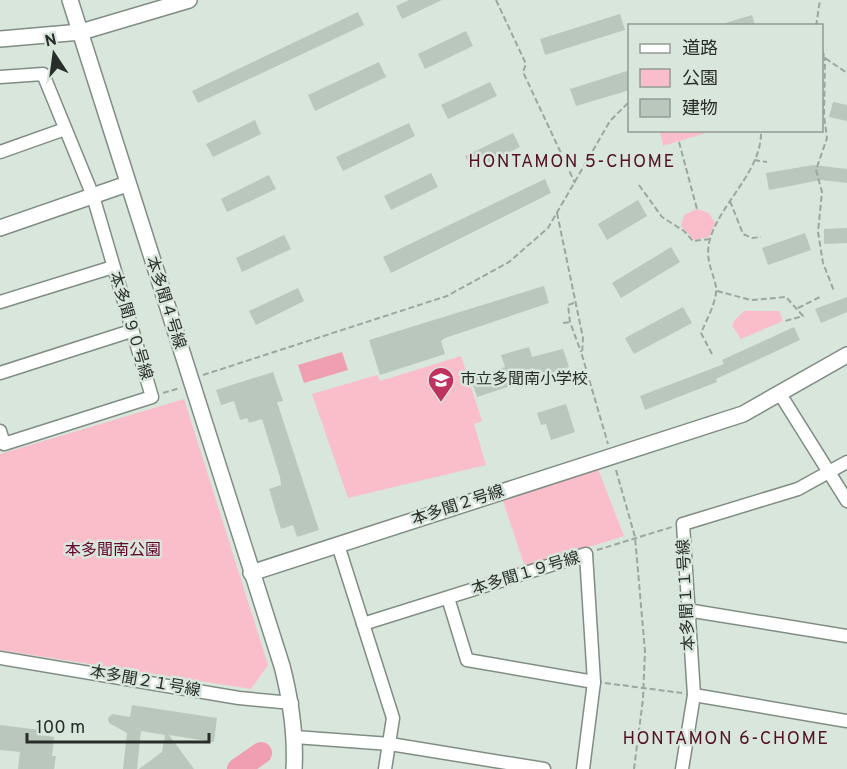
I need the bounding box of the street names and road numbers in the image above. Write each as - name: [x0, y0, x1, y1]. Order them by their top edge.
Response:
- street label: 本多聞４号線: [141, 254, 189, 352]
- street label: 本多聞９０号線: [104, 270, 156, 382]
- street label: 本多聞２号線: [409, 482, 507, 530]
- street label: 本多聞１１号線: [674, 539, 700, 651]
- street label: 本多聞１９号線: [470, 548, 582, 600]
- street label: 本多聞２１号線: [88, 662, 202, 702]

